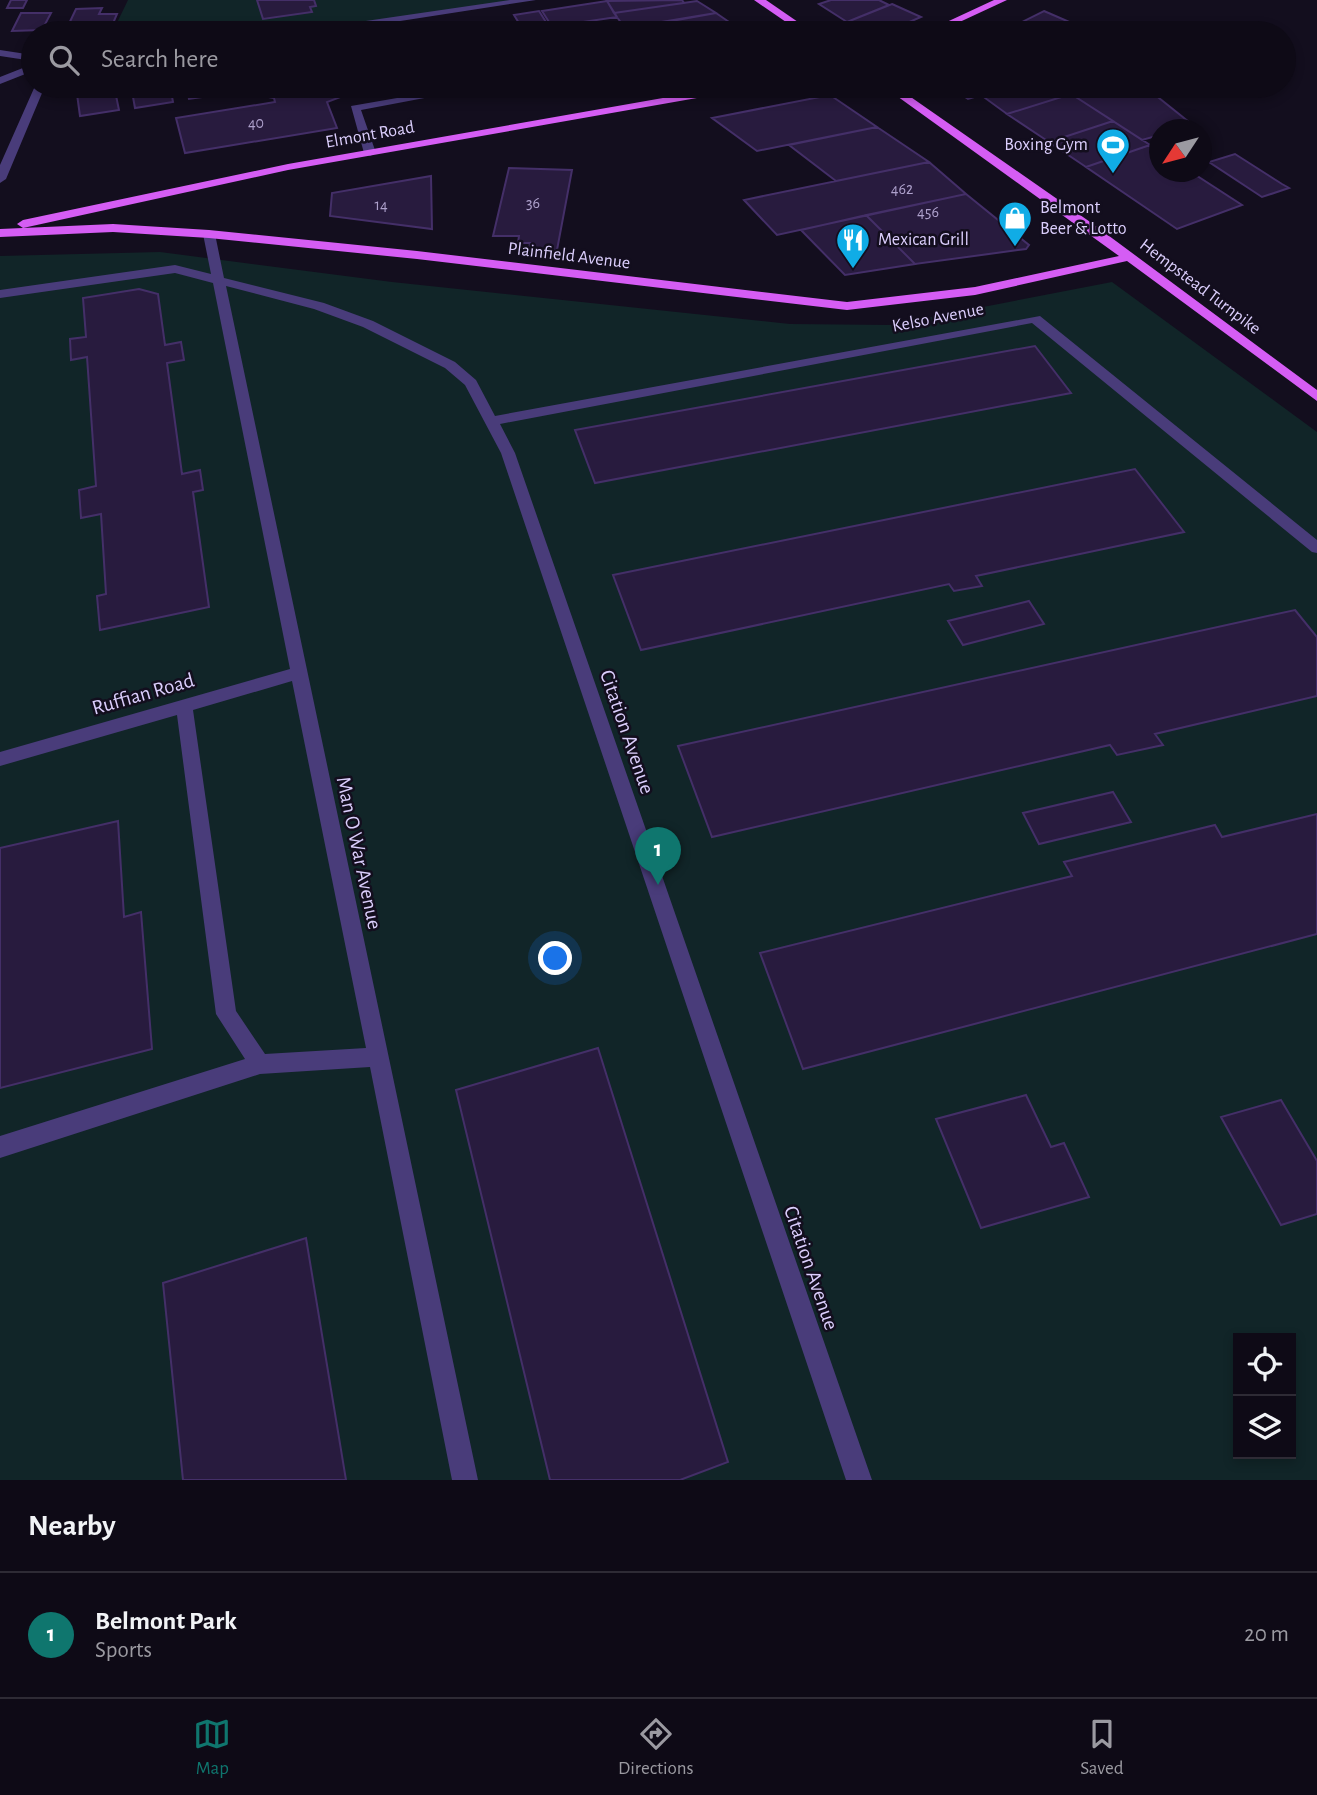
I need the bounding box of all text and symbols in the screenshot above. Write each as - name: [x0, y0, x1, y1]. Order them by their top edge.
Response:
- search box: [21, 21, 1296, 98]
- icon: search: [45, 41, 83, 79]
- text: Search here: [101, 46, 219, 72]
- house number: 40: [248, 115, 264, 131]
- street label: Elmont Road: [324, 118, 416, 152]
- north arrow: [1149, 119, 1212, 182]
- sports icon: Boxing Gym: [1094, 126, 1132, 175]
- place label: Boxing Gym: [1004, 136, 1088, 154]
- house number: 462: [891, 181, 913, 197]
- house number: 36: [526, 195, 540, 211]
- house number: 14: [374, 197, 388, 213]
- shop icon: Belmont Beer & Lotto: [996, 199, 1034, 248]
- place label: Belmont Beer & Lotto: [1040, 199, 1127, 238]
- house number: 456: [917, 204, 939, 220]
- restaurant icon: Mexican Grill: [834, 221, 872, 270]
- place label: Mexican Grill: [878, 231, 969, 249]
- street label: Hempstead Turnpike: [1136, 236, 1264, 338]
- street label: Plainfield Avenue: [507, 240, 631, 272]
- street label: Kelso Avenue: [891, 300, 985, 336]
- street label: Citation Avenue: [596, 667, 658, 797]
- street label: Ruffian Road: [89, 669, 197, 719]
- street label: Man O War Avenue: [333, 775, 385, 931]
- pin: 1: [635, 827, 681, 885]
- your location: [538, 941, 572, 975]
- street label: Citation Avenue: [780, 1203, 842, 1333]
- map controls: [1233, 1333, 1296, 1459]
- button: locate: [1233, 1333, 1296, 1396]
- button: layers: [1233, 1396, 1296, 1459]
- text: Nearby: [28, 1511, 116, 1541]
- text: Belmont Park: [95, 1608, 237, 1634]
- text: 1: [47, 1623, 55, 1646]
- text: 20 m: [1244, 1623, 1289, 1646]
- text: Sports: [95, 1639, 152, 1662]
- tab: Map: [193, 1715, 231, 1780]
- tab: Directions: [618, 1715, 694, 1780]
- tab: Saved: [1080, 1715, 1124, 1780]

